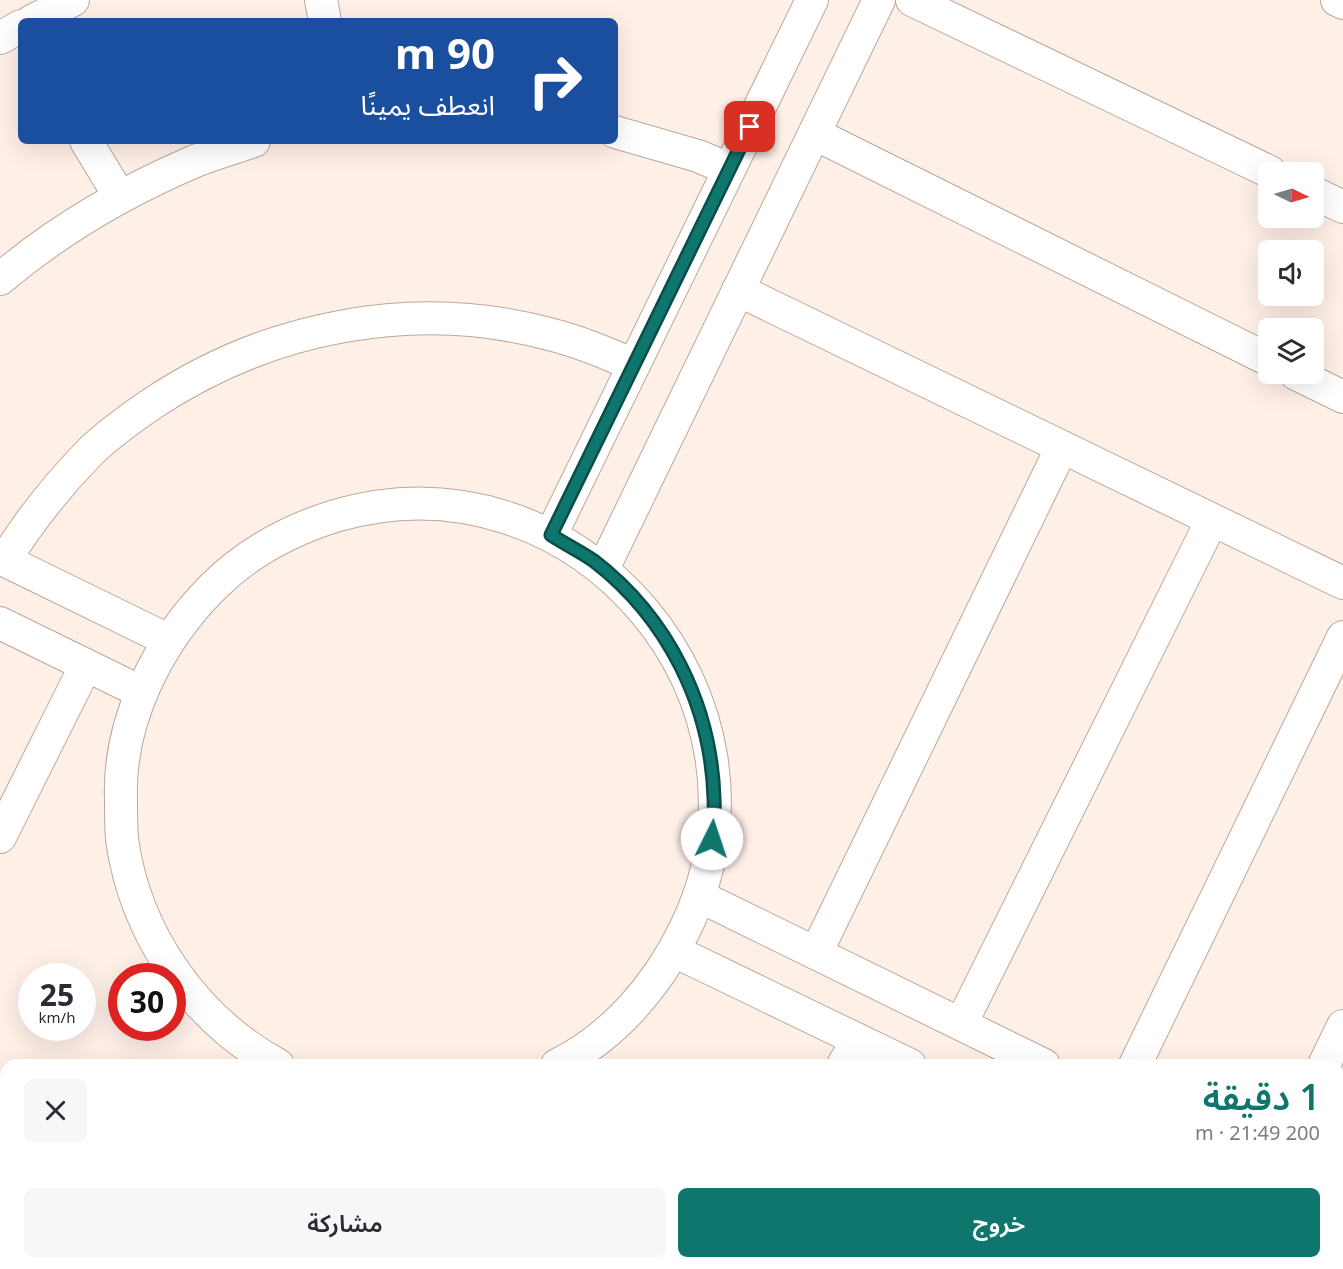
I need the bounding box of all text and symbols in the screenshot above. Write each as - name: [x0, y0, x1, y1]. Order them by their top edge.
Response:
- text: 90 m: [395, 24, 495, 81]
- icon: right: [516, 42, 594, 120]
- text: انعطف يمينًا: [361, 86, 495, 123]
- pin: [724, 101, 775, 152]
- icon: arrive: [733, 110, 766, 143]
- north arrow: [1258, 162, 1324, 228]
- map controls: [1258, 162, 1324, 384]
- button: sound: [1258, 240, 1324, 306]
- button: layers: [1258, 318, 1324, 384]
- position arrow: [680, 807, 744, 871]
- speed limit sign: 30: [108, 963, 186, 1041]
- text: 25: [40, 974, 74, 1015]
- text: km/h: [39, 1007, 75, 1027]
- text: 1 دقيقة: [1203, 1072, 1320, 1121]
- button: close: [24, 1079, 87, 1142]
- text: 200 m · 21:49: [1195, 1119, 1320, 1146]
- button: مشاركة: [24, 1188, 666, 1257]
- button: خروج: [678, 1188, 1320, 1257]

